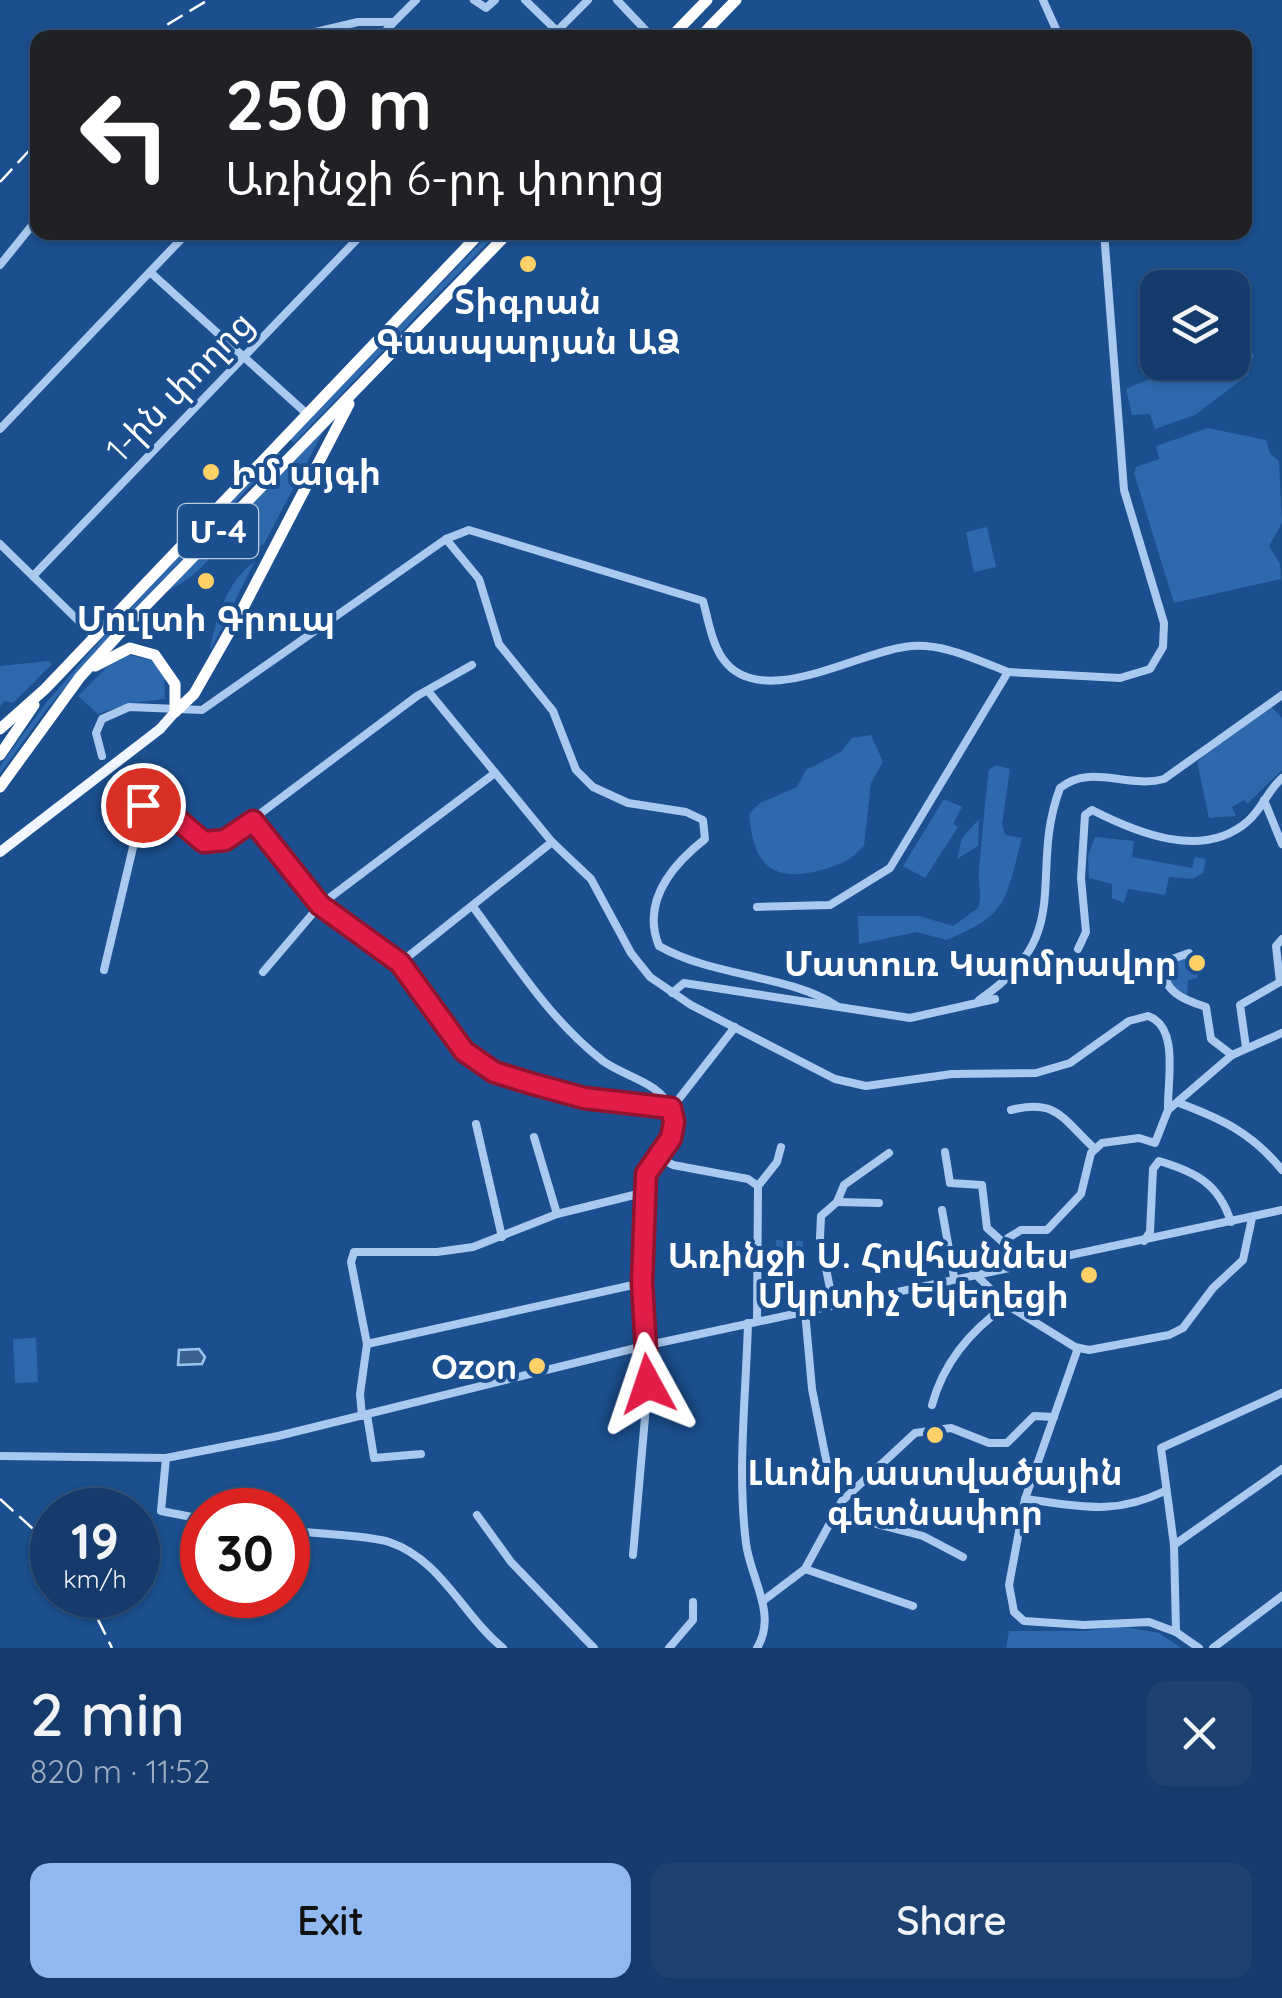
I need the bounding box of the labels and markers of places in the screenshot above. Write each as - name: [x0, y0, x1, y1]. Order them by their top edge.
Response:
- marker: Տիգրան Գասպարյան ԱՁ: [517, 253, 539, 275]
- place label: Տիգրան Գասպարյան ԱՁ: [376, 279, 680, 363]
- place label: Իմ այգի: [231, 450, 381, 494]
- marker: Իմ այգի: [200, 461, 222, 483]
- marker: Մուլտի Գրուպ: [195, 570, 217, 592]
- place label: Մուլտի Գրուպ: [77, 596, 335, 640]
- pin: [101, 763, 186, 848]
- place label: Մատուռ Կարմրավոր: [784, 941, 1177, 985]
- marker: Մատուռ Կարմրավոր: [1186, 952, 1208, 974]
- place label: Առինջի Ս. Հովհաննես Մկրտիչ Եկեղեցի: [667, 1233, 1069, 1317]
- marker: Առինջի Ս. Հովհաննես Մկրտիչ Եկեղեցի: [1078, 1264, 1100, 1286]
- place label: Ozon: [431, 1344, 517, 1388]
- marker: Ozon: [526, 1355, 548, 1377]
- marker: Լևոնի աստվածային գետնափոր: [924, 1424, 946, 1446]
- place label: Լևոնի աստվածային գետնափոր: [747, 1450, 1123, 1534]

